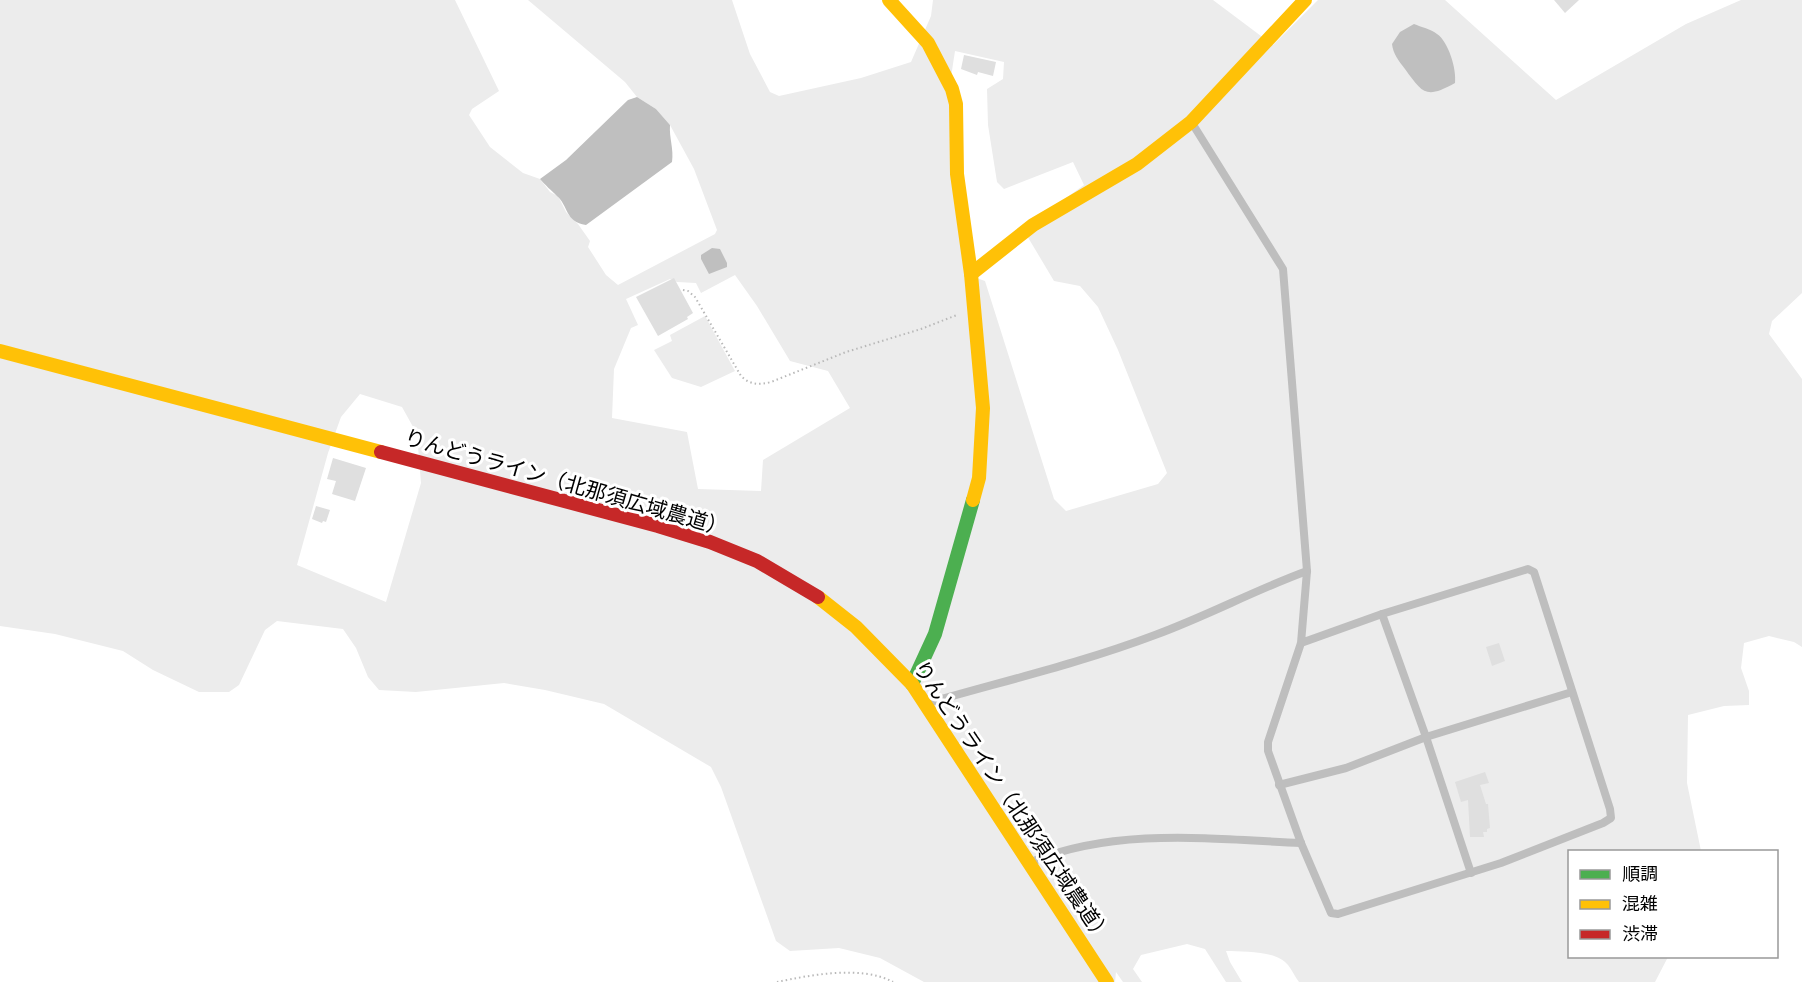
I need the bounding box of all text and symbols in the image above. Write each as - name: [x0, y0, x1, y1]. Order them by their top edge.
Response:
- street label: りんどうライン（北那須広域農道）: [401, 425, 730, 544]
- street label: りんどうライン（北那須広域農道）: [906, 656, 1116, 949]
- legend: [1568, 850, 1778, 958]
- text: 順調: [1622, 864, 1658, 887]
- text: 混雑: [1622, 894, 1658, 917]
- text: 渋滞: [1622, 924, 1658, 947]

